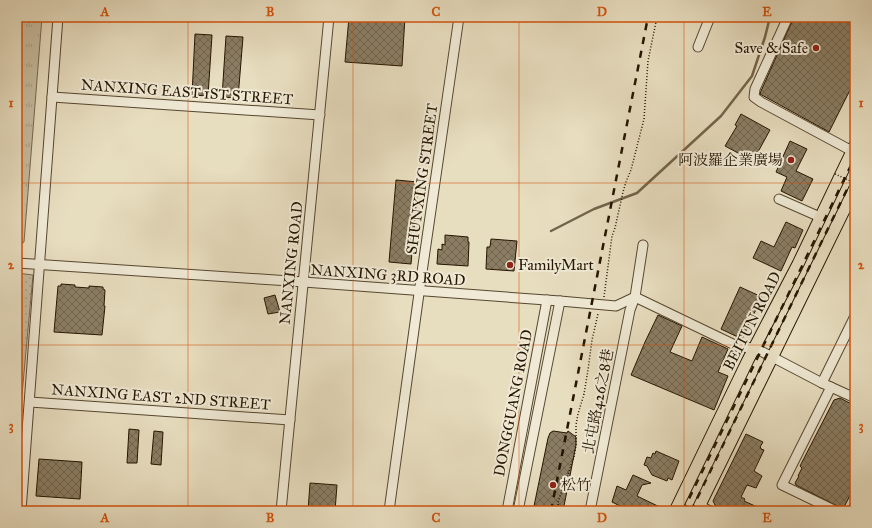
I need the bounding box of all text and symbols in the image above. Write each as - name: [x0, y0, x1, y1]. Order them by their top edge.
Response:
- text: A: [100, 4, 110, 20]
- text: B: [266, 4, 275, 20]
- text: C: [432, 4, 441, 20]
- text: D: [597, 4, 607, 20]
- text: E: [762, 4, 772, 20]
- place label: Save & Safe: [735, 39, 808, 57]
- marker: Save & Safe: [811, 43, 821, 53]
- street label: NANXING EAST 1ST STREET: [80, 76, 294, 108]
- text: 1: [8, 95, 14, 111]
- text: 1: [858, 95, 864, 111]
- street label: SHUNXING STREET: [402, 102, 442, 256]
- place label: 阿波羅企業廣場: [678, 151, 783, 169]
- marker: 阿波羅企業廣場: [786, 155, 796, 165]
- street label: NANXING ROAD: [276, 200, 306, 325]
- place label: FamilyMart: [518, 256, 594, 274]
- text: 2: [8, 257, 15, 273]
- text: 2: [858, 257, 865, 273]
- marker: FamilyMart: [505, 260, 515, 270]
- street label: NANXING 3RD ROAD: [310, 261, 466, 289]
- street label: BEITUN ROAD: [719, 268, 785, 373]
- street label: DONGGUANG ROAD: [490, 328, 536, 478]
- street label: 北屯路426之8巷: [579, 347, 617, 455]
- street label: NANXING EAST 2ND STREET: [51, 380, 271, 414]
- text: 3: [8, 418, 14, 434]
- text: 3: [858, 418, 864, 434]
- place label: 松竹: [561, 476, 591, 494]
- marker: 松竹: [548, 480, 558, 490]
- text: A: [100, 510, 110, 526]
- text: B: [266, 510, 275, 526]
- text: C: [432, 510, 441, 526]
- text: D: [597, 510, 607, 526]
- text: E: [762, 510, 772, 526]

